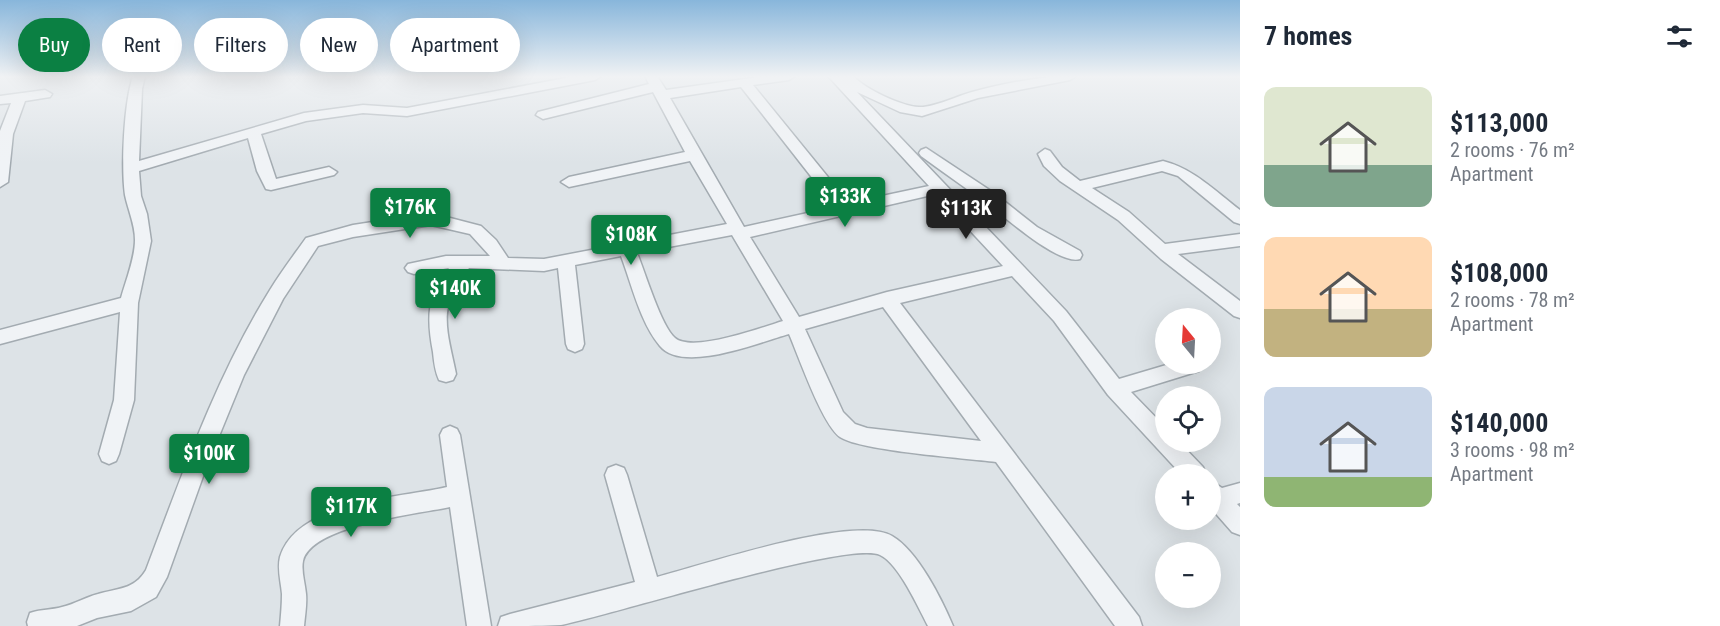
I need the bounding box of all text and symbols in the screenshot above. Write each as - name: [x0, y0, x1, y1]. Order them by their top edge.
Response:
- chip: Buy: [18, 18, 90, 72]
- chip: Rent: [102, 18, 182, 72]
- chip: Filters: [194, 18, 288, 72]
- chip: New: [300, 18, 378, 72]
- chip: Apartment: [390, 18, 520, 72]
- icon: filters: [1663, 20, 1696, 53]
- text: 7 homes: [1264, 21, 1352, 51]
- text: $113,000: [1450, 108, 1548, 138]
- icon: home: [1312, 111, 1384, 183]
- text: 2 rooms · 76 m²: [1450, 138, 1575, 162]
- text: Apartment: [1450, 162, 1534, 186]
- pin: $133K: [803, 177, 887, 228]
- text: $133K: [819, 184, 871, 208]
- pin: $176K: [368, 188, 452, 239]
- pin: $113K: [924, 189, 1008, 240]
- text: $176K: [384, 195, 436, 219]
- text: $113K: [940, 196, 992, 220]
- pin: $108K: [589, 215, 673, 266]
- text: $108K: [605, 222, 657, 246]
- text: $108,000: [1450, 258, 1548, 288]
- icon: home: [1312, 261, 1384, 333]
- pin: $140K: [413, 269, 497, 320]
- text: $140K: [429, 276, 481, 300]
- text: 2 rooms · 78 m²: [1450, 288, 1575, 312]
- north arrow: [1155, 308, 1221, 374]
- map controls: [1155, 308, 1221, 608]
- text: Apartment: [1450, 312, 1534, 336]
- button: locate: [1155, 386, 1221, 452]
- text: $140,000: [1450, 408, 1548, 438]
- icon: home: [1312, 411, 1384, 483]
- pin: $100K: [167, 434, 251, 485]
- text: 3 rooms · 98 m²: [1450, 438, 1575, 462]
- text: $100K: [183, 441, 235, 465]
- text: Apartment: [1450, 462, 1534, 486]
- button: +: [1155, 464, 1221, 530]
- pin: $117K: [309, 487, 393, 538]
- text: $117K: [325, 494, 377, 518]
- button: −: [1155, 542, 1221, 608]

